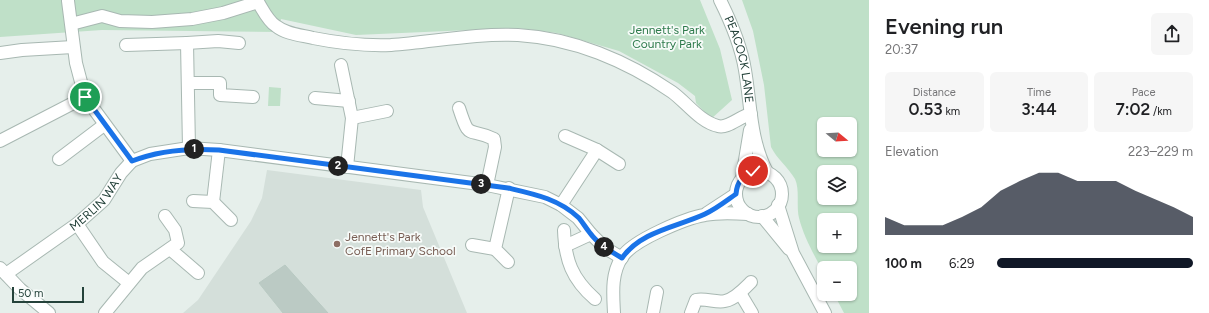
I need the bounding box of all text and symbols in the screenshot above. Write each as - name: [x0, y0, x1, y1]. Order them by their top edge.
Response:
- text: Evening run: [885, 13, 1003, 40]
- button: share: [1151, 13, 1193, 55]
- street label: PEACOCK LANE: [721, 14, 756, 104]
- park label: Jennett's Park Country Park: [629, 23, 705, 51]
- text: 20:37: [885, 42, 918, 57]
- pin: [68, 80, 102, 114]
- icon: arrive: [74, 86, 96, 108]
- text: Distance: [913, 86, 956, 99]
- text: Time: [1027, 86, 1051, 99]
- text: Pace: [1132, 86, 1156, 99]
- text: 0.53: [909, 99, 943, 119]
- text: 3:44: [1021, 99, 1057, 119]
- text: 7:02: [1115, 99, 1150, 119]
- text: km: [943, 105, 960, 118]
- text: /km: [1150, 105, 1172, 118]
- north arrow: [817, 117, 857, 157]
- map controls: [817, 117, 857, 301]
- pin: 1: [184, 139, 204, 159]
- text: 1: [192, 142, 196, 155]
- text: Elevation: [885, 144, 938, 159]
- text: 223–229 m: [1128, 144, 1193, 159]
- pin: [736, 154, 770, 188]
- pin: 2: [328, 156, 348, 176]
- text: 2: [335, 159, 341, 172]
- icon: check: [742, 160, 764, 182]
- button: layers: [817, 165, 857, 205]
- street label: MERLIN WAY: [67, 171, 126, 234]
- pin: 3: [471, 174, 491, 194]
- text: 3: [478, 177, 484, 190]
- button: +: [817, 213, 857, 253]
- place label: Jennett's Park CofE Primary School: [345, 230, 456, 258]
- pin: 4: [594, 237, 614, 257]
- marker: Jennett's Park CofE Primary School: [332, 239, 342, 249]
- text: 4: [601, 240, 607, 253]
- text: 100 m: [885, 256, 922, 271]
- text: 6:29: [949, 256, 974, 271]
- button: −: [817, 261, 857, 301]
- scale bar: [12, 285, 84, 304]
- text: 50 m: [18, 287, 43, 300]

